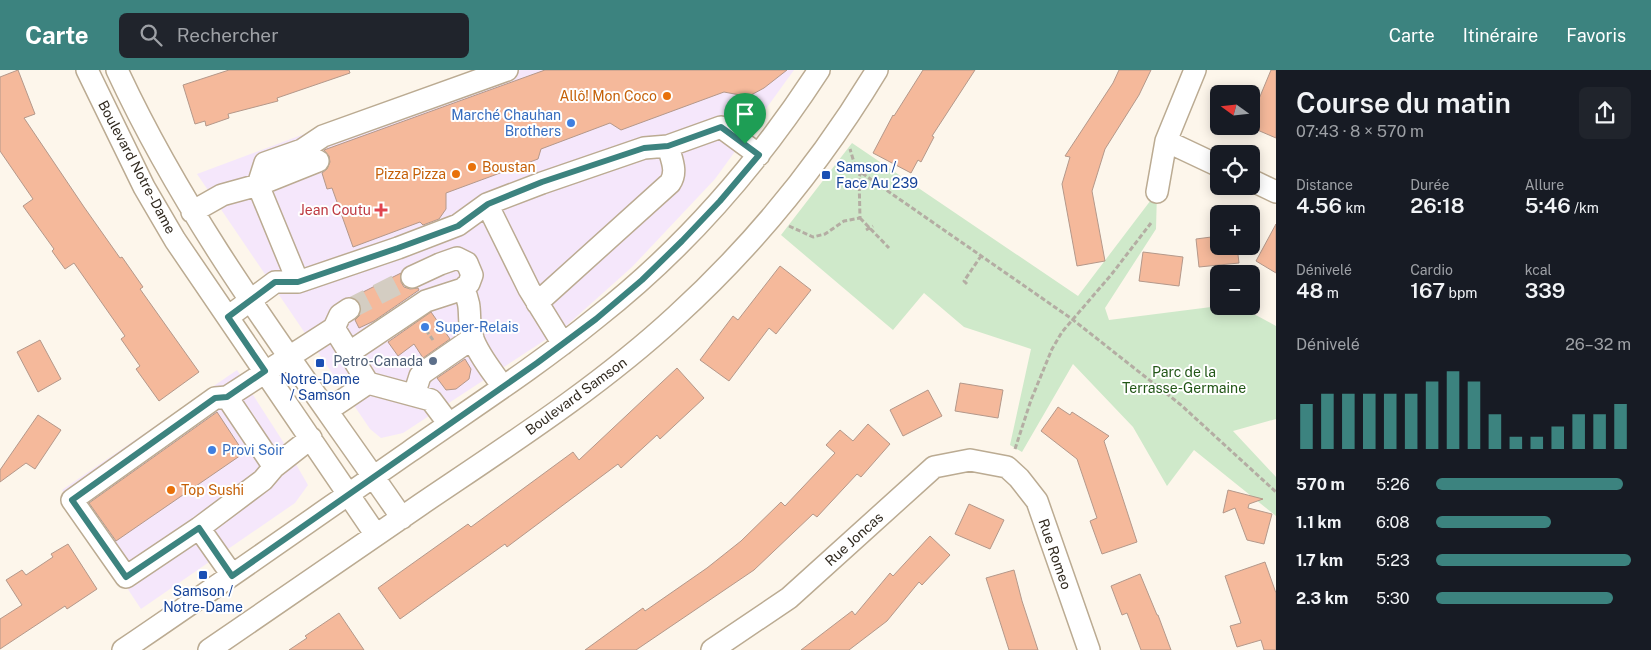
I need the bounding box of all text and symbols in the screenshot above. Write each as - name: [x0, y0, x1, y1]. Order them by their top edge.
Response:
- search box: [119, 13, 469, 58]
- text: Carte: [25, 21, 89, 49]
- icon: search: [137, 21, 165, 49]
- text: Rechercher: [177, 24, 279, 46]
- text: Carte: [1389, 25, 1435, 46]
- text: Itinéraire: [1463, 25, 1538, 46]
- text: Favoris: [1566, 25, 1626, 46]
- north arrow: [1210, 85, 1260, 135]
- map controls: [1210, 85, 1260, 315]
- text: Course du matin: [1296, 86, 1511, 119]
- button: share: [1579, 87, 1631, 139]
- place label: Allô! Mon Coco: [560, 88, 657, 104]
- marker: Allô! Mon Coco: [661, 90, 673, 102]
- pin: [724, 93, 766, 144]
- street label: Boulevard Notre-Dame: [95, 98, 179, 236]
- icon: arrive: [731, 100, 759, 128]
- place label: Marché Chauhan Brothers: [451, 107, 561, 139]
- marker: Marché Chauhan Brothers: [565, 117, 577, 129]
- text: 07:43 · 8 × 570 m: [1296, 122, 1424, 141]
- button: locate: [1210, 145, 1260, 195]
- place label: Boustan: [482, 159, 536, 175]
- place label: Samson / Face Au 239: [836, 159, 918, 191]
- marker: Boustan: [466, 161, 478, 173]
- place label: Pizza Pizza: [375, 166, 446, 182]
- marker: Pizza Pizza: [450, 168, 462, 180]
- marker: Samson / Face Au 239: [820, 169, 832, 181]
- text: Distance: [1296, 177, 1353, 193]
- text: Durée: [1410, 177, 1449, 193]
- text: Allure: [1525, 177, 1564, 193]
- text: 4.56: [1296, 193, 1342, 218]
- text: 26:18: [1410, 193, 1465, 218]
- text: 5:46: [1525, 193, 1571, 218]
- text: km: [1342, 200, 1365, 216]
- text: /km: [1571, 200, 1599, 216]
- place label: Jean Coutu: [299, 202, 371, 218]
- marker: Jean Coutu: [375, 204, 387, 216]
- button: +: [1210, 205, 1260, 255]
- text: Dénivelé: [1296, 262, 1352, 278]
- text: Cardio: [1410, 262, 1453, 278]
- text: kcal: [1525, 262, 1552, 278]
- button: −: [1210, 265, 1260, 315]
- text: 48: [1296, 278, 1323, 303]
- text: 167: [1410, 278, 1445, 303]
- text: 339: [1525, 278, 1565, 303]
- text: m: [1323, 285, 1339, 301]
- text: bpm: [1445, 285, 1477, 301]
- place label: Super-Relais: [435, 319, 519, 335]
- marker: Super-Relais: [419, 321, 431, 333]
- text: Dénivelé: [1296, 335, 1360, 354]
- text: 26–32 m: [1565, 335, 1631, 354]
- place label: Petro-Canada: [333, 353, 423, 369]
- street label: Boulevard Samson: [522, 354, 630, 438]
- marker: Petro-Canada: [427, 355, 439, 367]
- marker: Notre-Dame / Samson: [314, 357, 326, 369]
- park label: Parc de la Terrasse-Germaine: [1122, 364, 1246, 396]
- place label: Notre-Dame / Samson: [280, 371, 360, 403]
- place label: Provi Soir: [222, 442, 284, 458]
- marker: Provi Soir: [206, 444, 218, 456]
- text: 570 m: [1296, 475, 1345, 494]
- text: 5:26: [1376, 475, 1410, 494]
- place label: Top Sushi: [181, 482, 244, 498]
- marker: Top Sushi: [165, 484, 177, 496]
- street label: Rue Joncas: [822, 509, 886, 569]
- text: 1.1 km: [1296, 513, 1341, 532]
- text: 6:08: [1376, 513, 1410, 532]
- street label: Rue Romeo: [1035, 516, 1075, 592]
- text: 1.7 km: [1296, 551, 1343, 570]
- text: 5:23: [1376, 551, 1410, 570]
- marker: Samson / Notre-Dame: [197, 569, 209, 581]
- place label: Samson / Notre-Dame: [163, 583, 243, 615]
- text: 2.3 km: [1296, 589, 1348, 608]
- text: 5:30: [1376, 589, 1410, 608]

